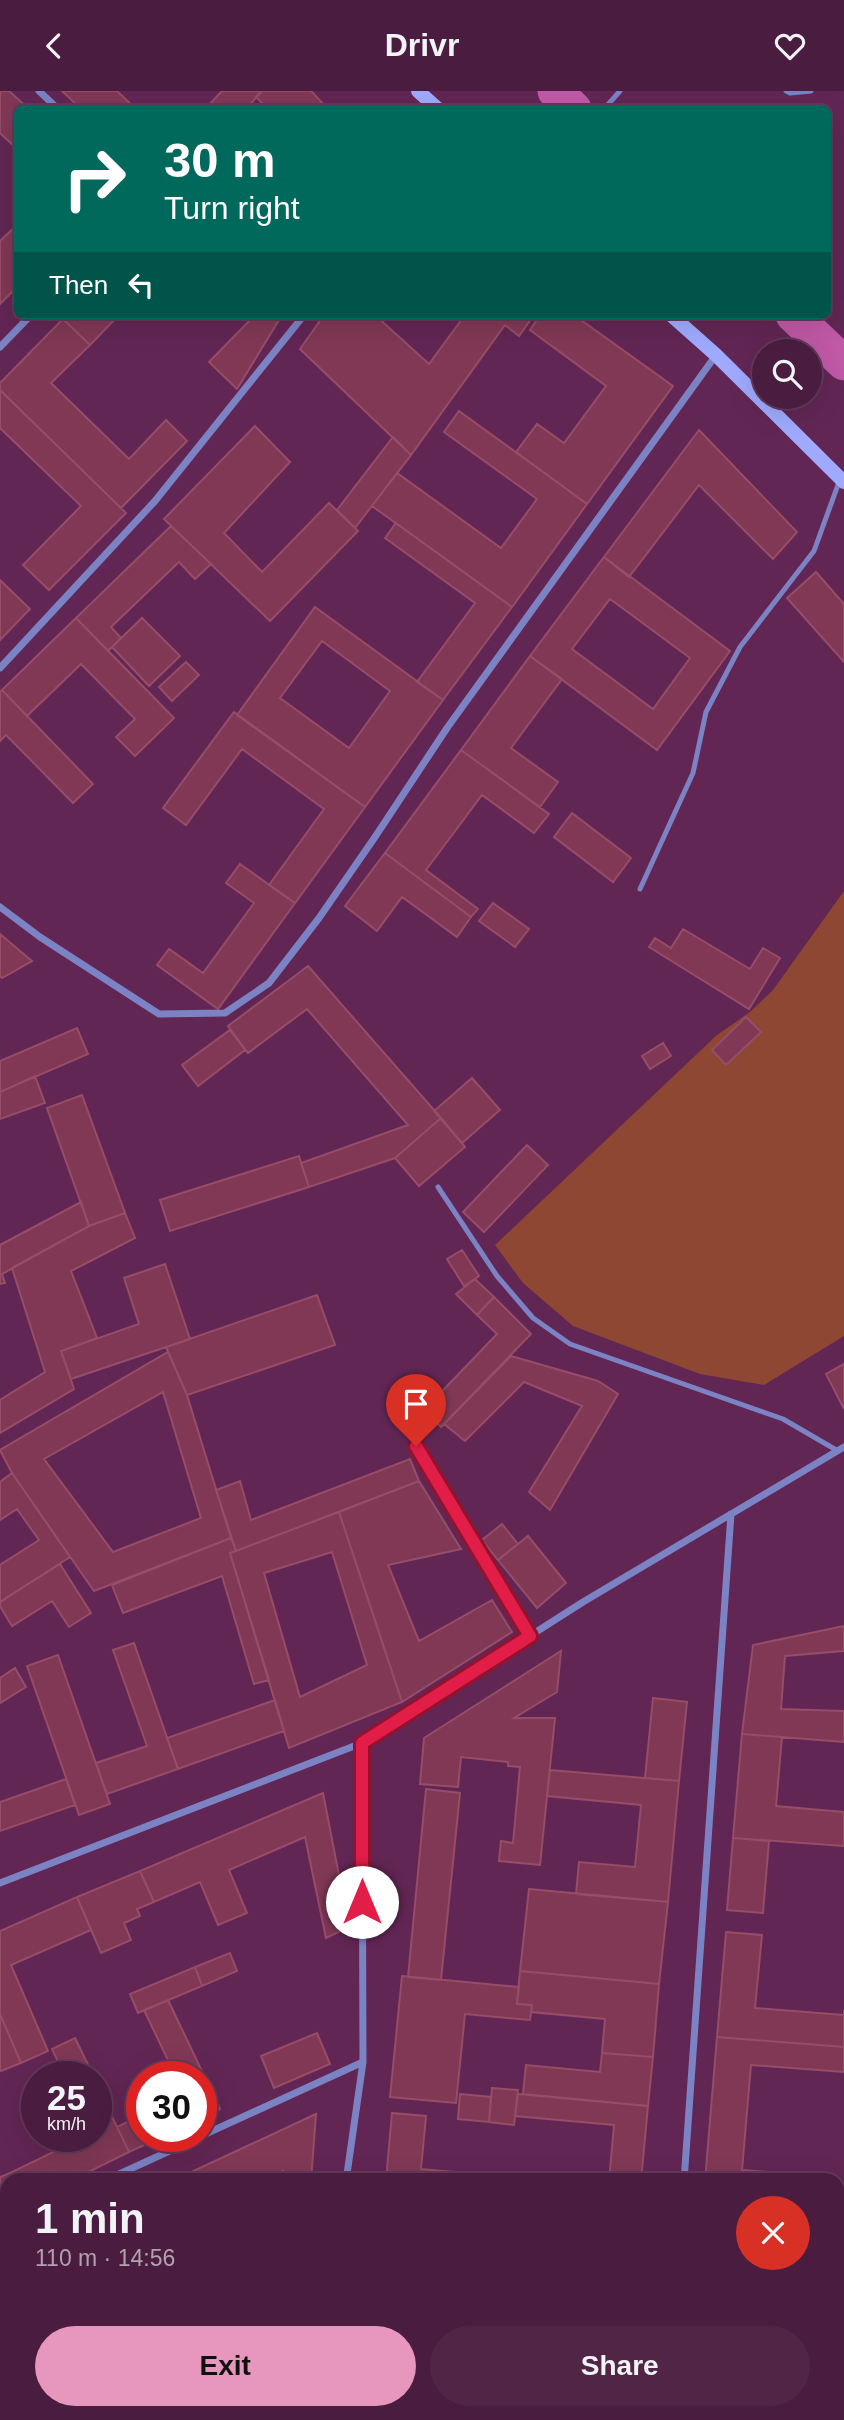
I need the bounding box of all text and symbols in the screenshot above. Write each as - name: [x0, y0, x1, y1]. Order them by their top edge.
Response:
- icon: back: [35, 27, 73, 65]
- text: Drivr: [385, 27, 459, 63]
- icon: heart: [771, 27, 809, 65]
- icon: right: [49, 133, 140, 224]
- text: 30 m: [164, 133, 276, 187]
- text: Turn right: [164, 190, 300, 226]
- icon: left: [122, 266, 160, 304]
- text: Then: [49, 270, 108, 300]
- map controls: [752, 339, 822, 409]
- button: search: [752, 339, 822, 409]
- pin: [386, 1374, 446, 1446]
- icon: arrive: [397, 1385, 435, 1423]
- position arrow: [325, 1865, 399, 1939]
- speed limit sign: 30: [126, 2061, 217, 2152]
- text: 25: [47, 2078, 86, 2117]
- text: km/h: [47, 2114, 86, 2134]
- text: 1 min: [35, 2195, 145, 2242]
- button: close: [736, 2196, 810, 2270]
- text: 110 m · 14:56: [35, 2245, 175, 2271]
- button: Exit: [35, 2326, 416, 2406]
- button: Share: [430, 2326, 810, 2406]

